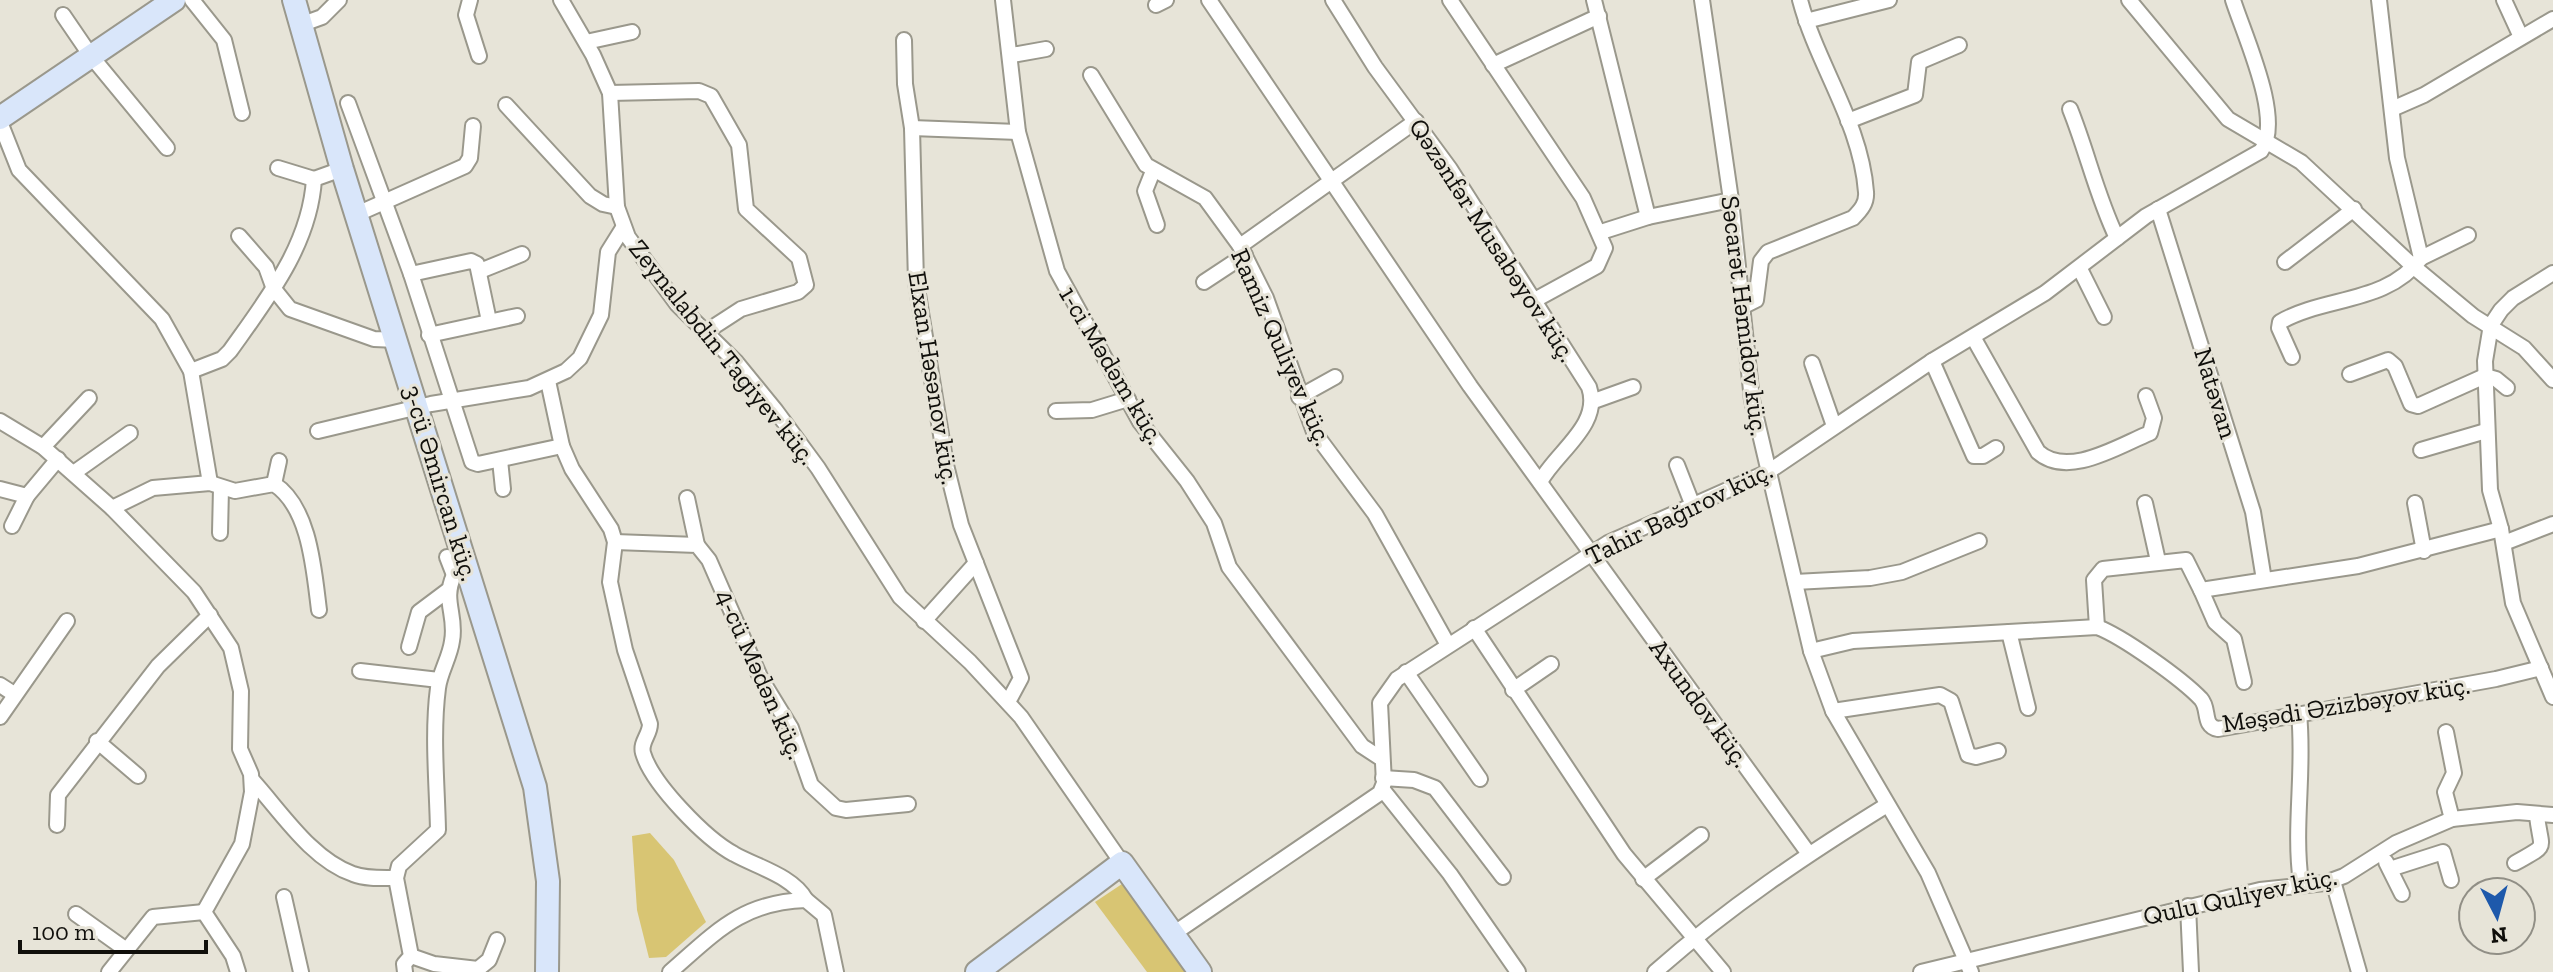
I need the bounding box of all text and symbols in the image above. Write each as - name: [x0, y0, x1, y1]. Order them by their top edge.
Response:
- street label: Qəzənfər Musabəyov küç.: [1402, 112, 1584, 368]
- street label: Səcarət Həmidov küç.: [1714, 194, 1776, 438]
- street label: Zeynalabdin Tagiyev küç.: [622, 233, 824, 471]
- street label: Ramiz Quliyev küç.: [1224, 243, 1340, 451]
- street label: Elxan Həsənov küç.: [901, 269, 967, 487]
- street label: 1-ci Mədəm küç.: [1052, 280, 1172, 450]
- street label: Natəvan: [2187, 344, 2245, 442]
- street label: 3-cü Əmircan küç.: [396, 381, 486, 585]
- street label: Tahir Bağırov küç.: [1580, 454, 1778, 572]
- street label: 4-cü Mədən küç.: [709, 584, 813, 764]
- street label: Axundov küç.: [1643, 632, 1757, 774]
- street label: Məşədi Əzizbəyov küç.: [2220, 669, 2472, 739]
- street label: Qulu Quliyev küç.: [2140, 860, 2340, 932]
- north arrow: [2457, 876, 2537, 956]
- scale bar: [20, 904, 206, 954]
- text: 100 m: [32, 917, 95, 946]
- text: N: [2489, 921, 2509, 950]

